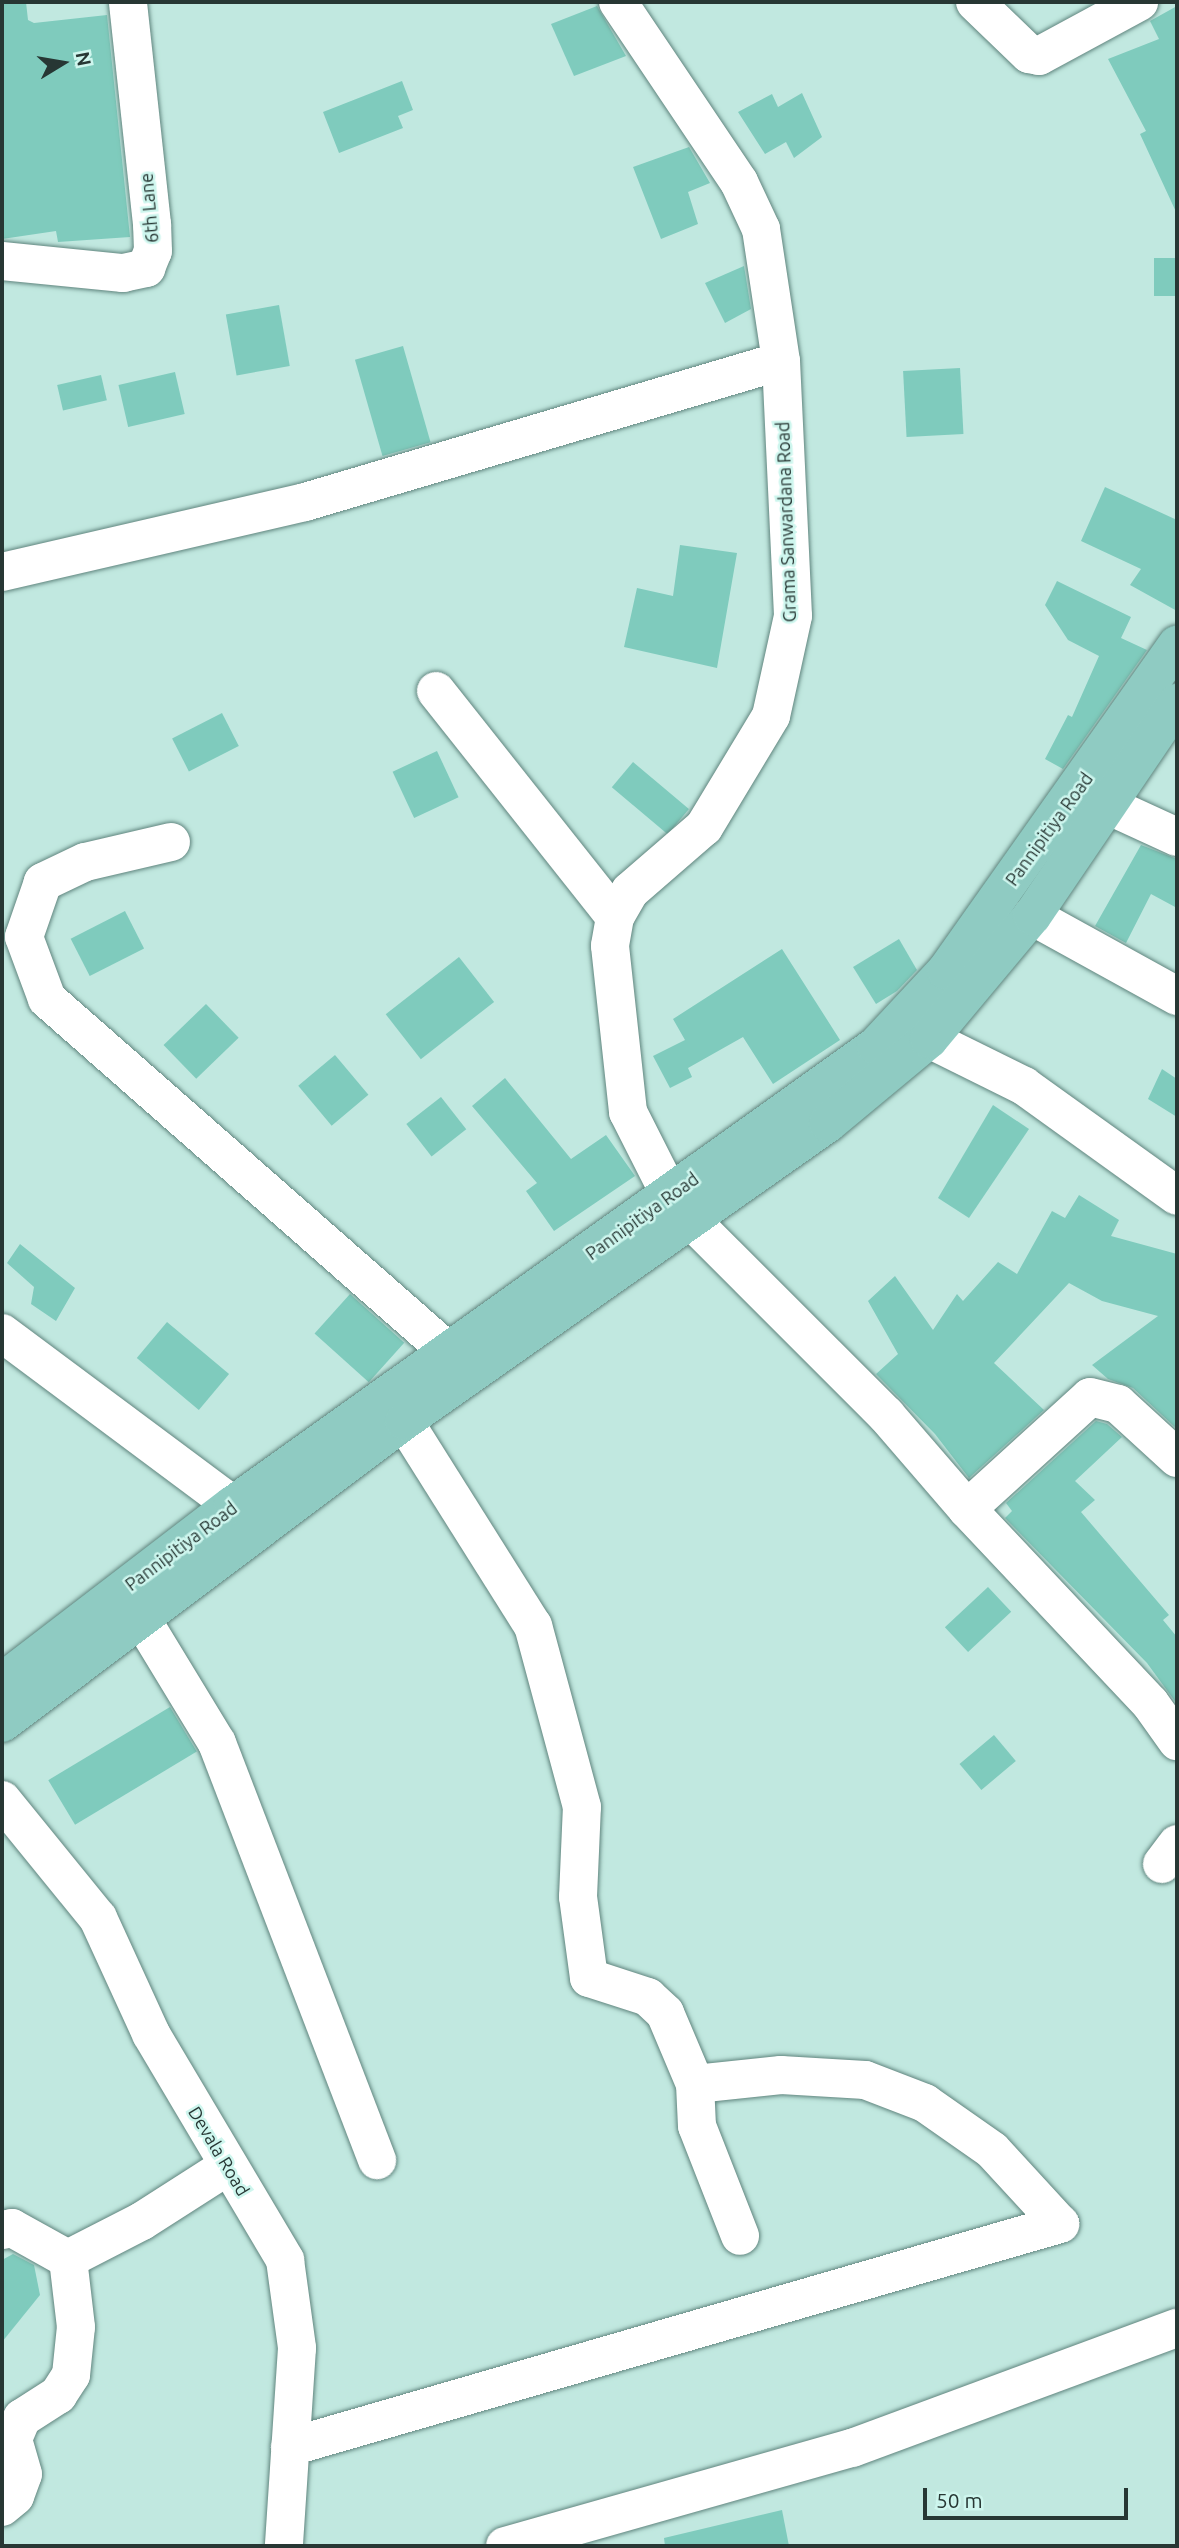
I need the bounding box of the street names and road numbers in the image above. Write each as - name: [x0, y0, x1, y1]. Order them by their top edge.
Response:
- street label: 6th Lane: [135, 172, 163, 244]
- street label: Grama Sanwardana Road: [772, 421, 800, 623]
- street label: Pannipitiya Road: [1001, 768, 1097, 890]
- street label: Pannipitiya Road: [581, 1168, 703, 1264]
- street label: Pannipitiya Road: [121, 1497, 241, 1595]
- street label: Devala Road: [184, 2102, 254, 2200]

